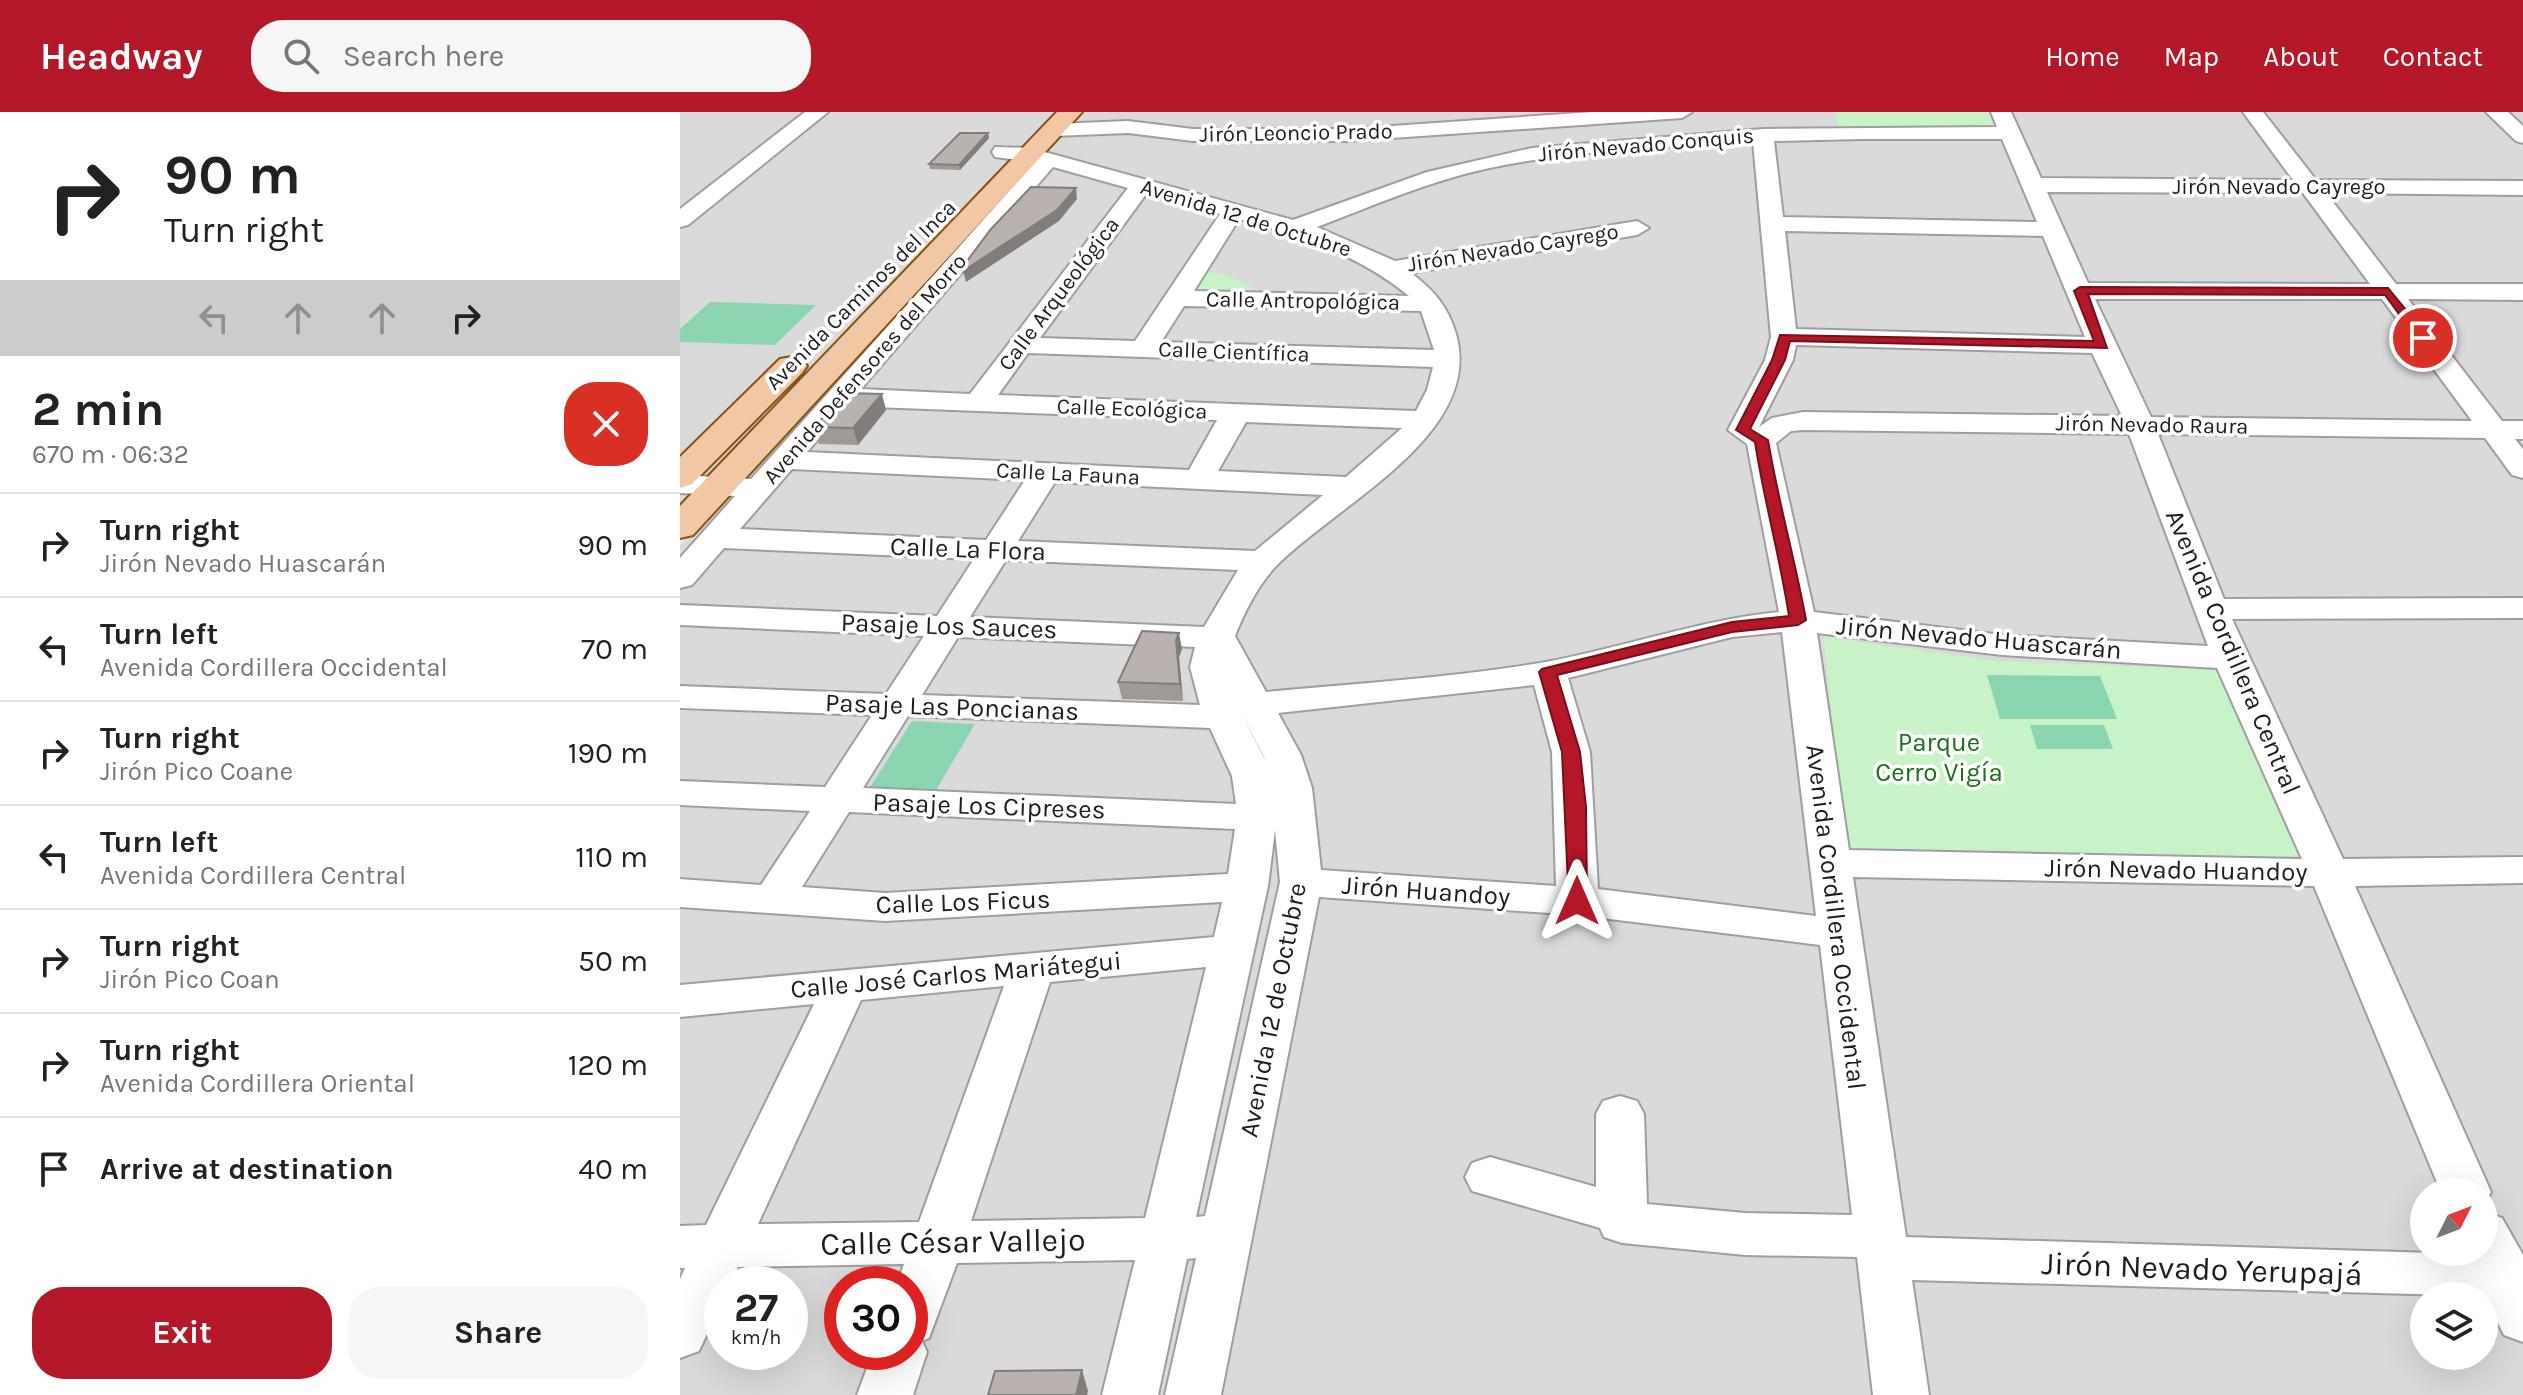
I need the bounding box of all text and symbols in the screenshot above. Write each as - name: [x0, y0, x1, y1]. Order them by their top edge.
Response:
- search box: [251, 20, 811, 92]
- text: Headway: [40, 34, 203, 79]
- icon: search: [279, 34, 323, 78]
- text: Search here: [343, 38, 504, 74]
- text: Home: [2045, 40, 2120, 73]
- text: Map: [2164, 40, 2219, 73]
- text: About: [2263, 40, 2339, 73]
- text: Contact: [2383, 40, 2483, 73]
- street label: Jirón Leoncio Prado: [1199, 118, 1393, 148]
- street label: Jirón Nevado Conquis: [1537, 123, 1755, 167]
- text: 90 m: [164, 142, 301, 207]
- icon: right: [32, 144, 136, 248]
- street label: Avenida 12 de Octubre: [1138, 174, 1354, 262]
- street label: Jirón Nevado Cayrego: [2172, 174, 2386, 200]
- street label: Avenida Caminos del Inca: [761, 195, 961, 395]
- text: Turn right: [164, 209, 324, 251]
- street label: Calle Arqueológica: [993, 212, 1125, 376]
- street label: Jirón Nevado Cayrego: [1406, 218, 1620, 278]
- street label: Avenida Defensores del Morro: [758, 249, 972, 489]
- street label: Calle Antropológica: [1206, 286, 1400, 316]
- icon: left: [192, 296, 236, 340]
- icon: ahead: [276, 296, 320, 340]
- icon: ahead: [360, 296, 404, 340]
- icon: right: [444, 296, 488, 340]
- pin: [2389, 304, 2457, 372]
- icon: arrive: [2401, 316, 2445, 360]
- street label: Calle Científica: [1158, 336, 1310, 368]
- text: 2 min: [32, 381, 164, 437]
- button: close: [564, 382, 648, 466]
- street label: Calle Ecológica: [1056, 393, 1208, 425]
- street label: Jirón Nevado Raura: [2055, 410, 2249, 440]
- text: 670 m · 06:32: [32, 439, 189, 470]
- street label: Calle La Fauna: [995, 457, 1141, 491]
- street label: Avenida Cordillera Central: [2159, 505, 2307, 799]
- text: Turn right: [100, 512, 240, 548]
- icon: right: [32, 523, 76, 567]
- text: 90 m: [578, 527, 648, 563]
- street label: Calle La Flora: [890, 531, 1046, 567]
- text: Jirón Nevado Huascarán: [100, 548, 386, 579]
- street label: Pasaje Los Sauces: [840, 607, 1058, 645]
- street label: Jirón Nevado Huascarán: [1835, 610, 2123, 666]
- text: Turn left: [100, 616, 218, 652]
- icon: left: [32, 627, 76, 671]
- text: 70 m: [581, 631, 648, 667]
- text: Avenida Cordillera Occidental: [100, 652, 448, 683]
- street label: Pasaje Las Poncianas: [824, 687, 1080, 727]
- text: Turn right: [100, 720, 240, 756]
- park label: Parque Cerro Vigía: [1875, 727, 2003, 788]
- icon: right: [32, 731, 76, 775]
- text: 190 m: [568, 735, 648, 771]
- street label: Avenida Cordillera Occidental: [1799, 743, 1873, 1091]
- text: Jirón Pico Coane: [100, 756, 293, 787]
- street label: Pasaje Los Cipreses: [872, 786, 1106, 826]
- text: Turn left: [100, 824, 218, 860]
- icon: left: [32, 835, 76, 879]
- text: 110 m: [575, 839, 648, 875]
- street label: Jirón Nevado Huandoy: [2044, 852, 2308, 888]
- position arrow: [1535, 859, 1619, 943]
- text: Avenida Cordillera Central: [100, 860, 406, 891]
- street label: Jirón Huandoy: [1341, 870, 1511, 912]
- street label: Avenida 12 de Octubre: [1233, 880, 1313, 1140]
- street label: Calle Los Ficus: [875, 883, 1051, 921]
- text: Turn right: [100, 928, 240, 964]
- icon: right: [32, 939, 76, 983]
- text: 50 m: [578, 943, 648, 979]
- street label: Calle José Carlos Mariátegui: [789, 945, 1123, 1005]
- text: Jirón Pico Coan: [100, 964, 280, 995]
- text: Turn right: [100, 1032, 240, 1068]
- icon: right: [32, 1043, 76, 1087]
- text: 120 m: [568, 1047, 648, 1083]
- text: Avenida Cordillera Oriental: [100, 1068, 415, 1099]
- icon: arrive: [32, 1147, 76, 1191]
- text: Arrive at destination: [100, 1151, 394, 1187]
- text: 40 m: [578, 1151, 648, 1187]
- north arrow: [2410, 1178, 2498, 1266]
- map controls: [2410, 1178, 2498, 1370]
- street label: Calle César Vallejo: [820, 1221, 1086, 1263]
- street label: Jirón Nevado Yerupajá: [2041, 1245, 2363, 1293]
- speed limit sign: 30: [824, 1266, 928, 1370]
- button: layers: [2410, 1282, 2498, 1370]
- text: 27: [734, 1284, 778, 1331]
- button: Exit: [32, 1287, 332, 1379]
- button: Share: [348, 1287, 648, 1379]
- text: km/h: [731, 1326, 781, 1349]

